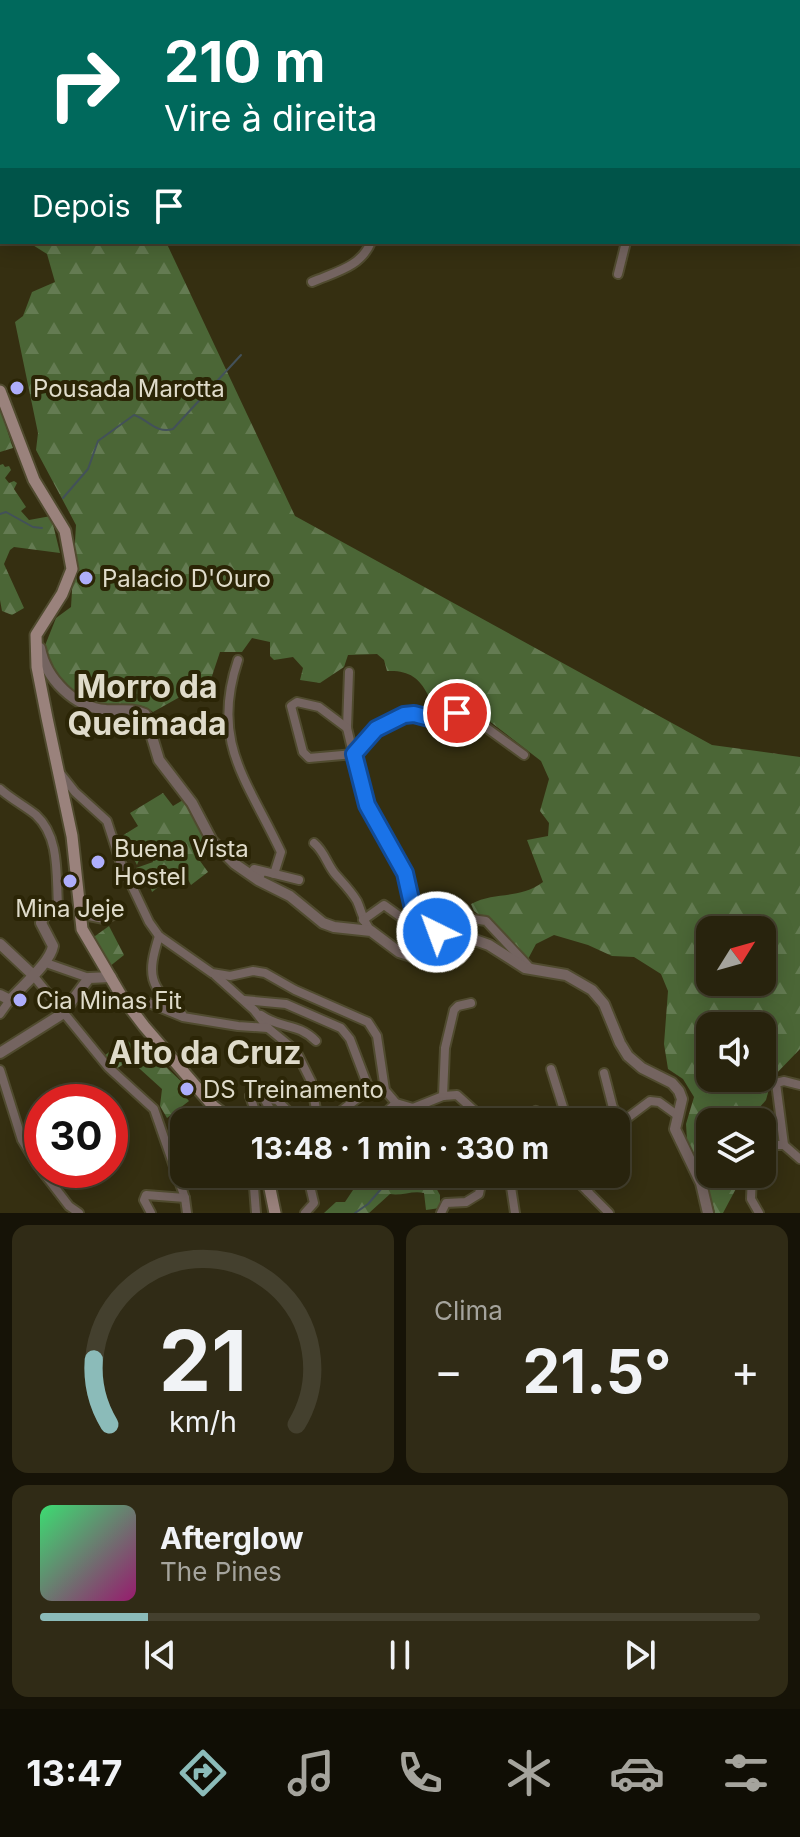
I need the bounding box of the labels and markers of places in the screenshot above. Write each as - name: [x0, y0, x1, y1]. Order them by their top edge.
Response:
- place label: Pousada Marotta: [33, 374, 225, 403]
- marker: Pousada Marotta: [8, 379, 26, 397]
- place label: Palacio D'Ouro: [102, 564, 271, 593]
- marker: Palacio D'Ouro: [77, 569, 95, 587]
- pin: [423, 679, 491, 747]
- place label: Buena Vista Hostel: [114, 834, 249, 891]
- marker: Buena Vista Hostel: [89, 853, 107, 871]
- marker: Mina Jeje: [61, 872, 79, 890]
- place label: Mina Jeje: [15, 894, 125, 923]
- place label: Cia Minas Fit: [36, 986, 182, 1015]
- marker: Cia Minas Fit: [11, 991, 29, 1009]
- place label: DS Treinamento: [203, 1075, 384, 1104]
- marker: DS Treinamento: [178, 1080, 196, 1098]

